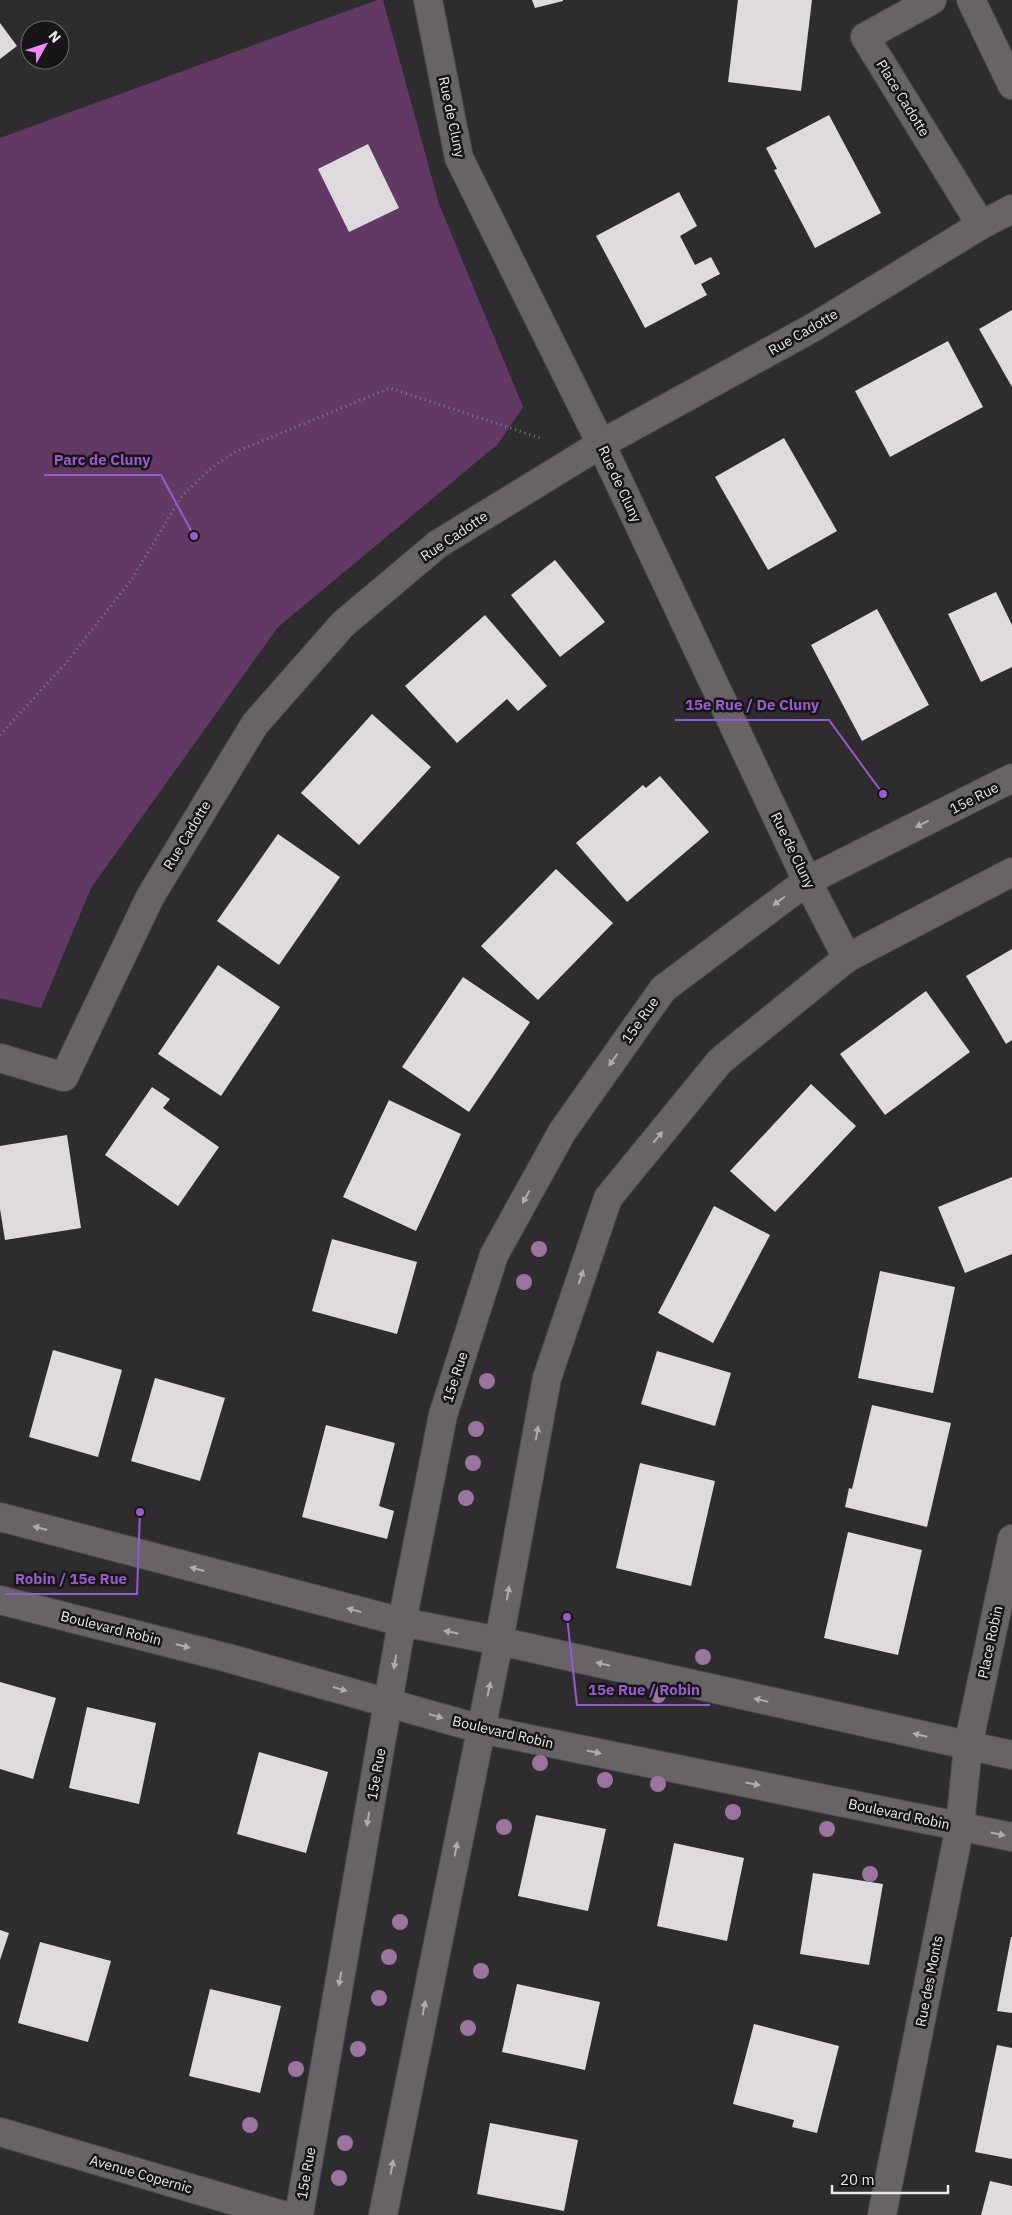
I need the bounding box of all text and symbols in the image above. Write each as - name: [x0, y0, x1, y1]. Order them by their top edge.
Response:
- north arrow: [20, 20, 70, 70]
- text: N: [45, 27, 65, 46]
- street label: Place Cadotte: [872, 56, 934, 140]
- street label: Rue de Cluny: [435, 75, 469, 159]
- street label: Rue Cadotte: [765, 305, 841, 359]
- street label: Rue de Cluny: [594, 443, 646, 525]
- callout: Parc de Cluny: [44, 445, 161, 475]
- text: Parc de Cluny: [54, 450, 150, 469]
- street label: Rue Cadotte: [417, 507, 491, 565]
- callout: 15e Rue / De Cluny: [675, 690, 829, 720]
- text: 15e Rue / De Cluny: [685, 695, 819, 714]
- street label: 15e Rue: [947, 778, 1002, 818]
- street label: Rue Cadotte: [159, 797, 215, 873]
- street label: Rue de Cluny: [767, 809, 819, 891]
- one-way arrow: [915, 820, 929, 828]
- one-way arrow: [773, 896, 786, 907]
- street label: 15e Rue: [618, 993, 663, 1047]
- one-way arrow: [608, 1053, 618, 1066]
- one-way arrow: [653, 1131, 664, 1144]
- one-way arrow: [522, 1189, 530, 1204]
- one-way arrow: [577, 1269, 585, 1284]
- street label: 15e Rue: [438, 1349, 472, 1405]
- one-way arrow: [533, 1424, 541, 1440]
- one-way arrow: [32, 1523, 47, 1531]
- callout: Robin / 15e Rue: [5, 1564, 137, 1594]
- one-way arrow: [190, 1565, 205, 1573]
- text: Robin / 15e Rue: [15, 1569, 127, 1588]
- one-way arrow: [504, 1584, 512, 1600]
- street label: Place Robin: [974, 1604, 1006, 1680]
- one-way arrow: [347, 1606, 362, 1614]
- street label: Boulevard Robin: [59, 1607, 163, 1649]
- one-way arrow: [443, 1627, 459, 1635]
- one-way arrow: [176, 1643, 191, 1651]
- one-way arrow: [391, 1655, 399, 1671]
- one-way arrow: [595, 1660, 610, 1668]
- callout: 15e Rue / Robin: [577, 1675, 710, 1705]
- text: 15e Rue / Robin: [588, 1680, 700, 1699]
- one-way arrow: [485, 1682, 493, 1697]
- one-way arrow: [332, 1685, 347, 1693]
- one-way arrow: [753, 1695, 769, 1703]
- one-way arrow: [428, 1712, 443, 1720]
- street label: Boulevard Robin: [451, 1712, 555, 1752]
- one-way arrow: [912, 1731, 928, 1739]
- street label: 15e Rue: [363, 1746, 389, 1801]
- one-way arrow: [586, 1748, 602, 1756]
- one-way arrow: [746, 1780, 762, 1788]
- street label: Boulevard Robin: [847, 1794, 951, 1834]
- one-way arrow: [364, 1812, 372, 1828]
- one-way arrow: [991, 1830, 1006, 1838]
- one-way arrow: [453, 1840, 461, 1856]
- street label: Rue des Monts: [911, 1934, 947, 2028]
- one-way arrow: [336, 1972, 344, 1988]
- one-way arrow: [421, 1999, 429, 2015]
- street label: 15e Rue: [293, 2145, 319, 2200]
- street label: Avenue Copernic: [88, 2151, 194, 2197]
- one-way arrow: [388, 2160, 396, 2175]
- scale bar: [832, 2162, 948, 2194]
- text: 20 m: [840, 2170, 875, 2189]

